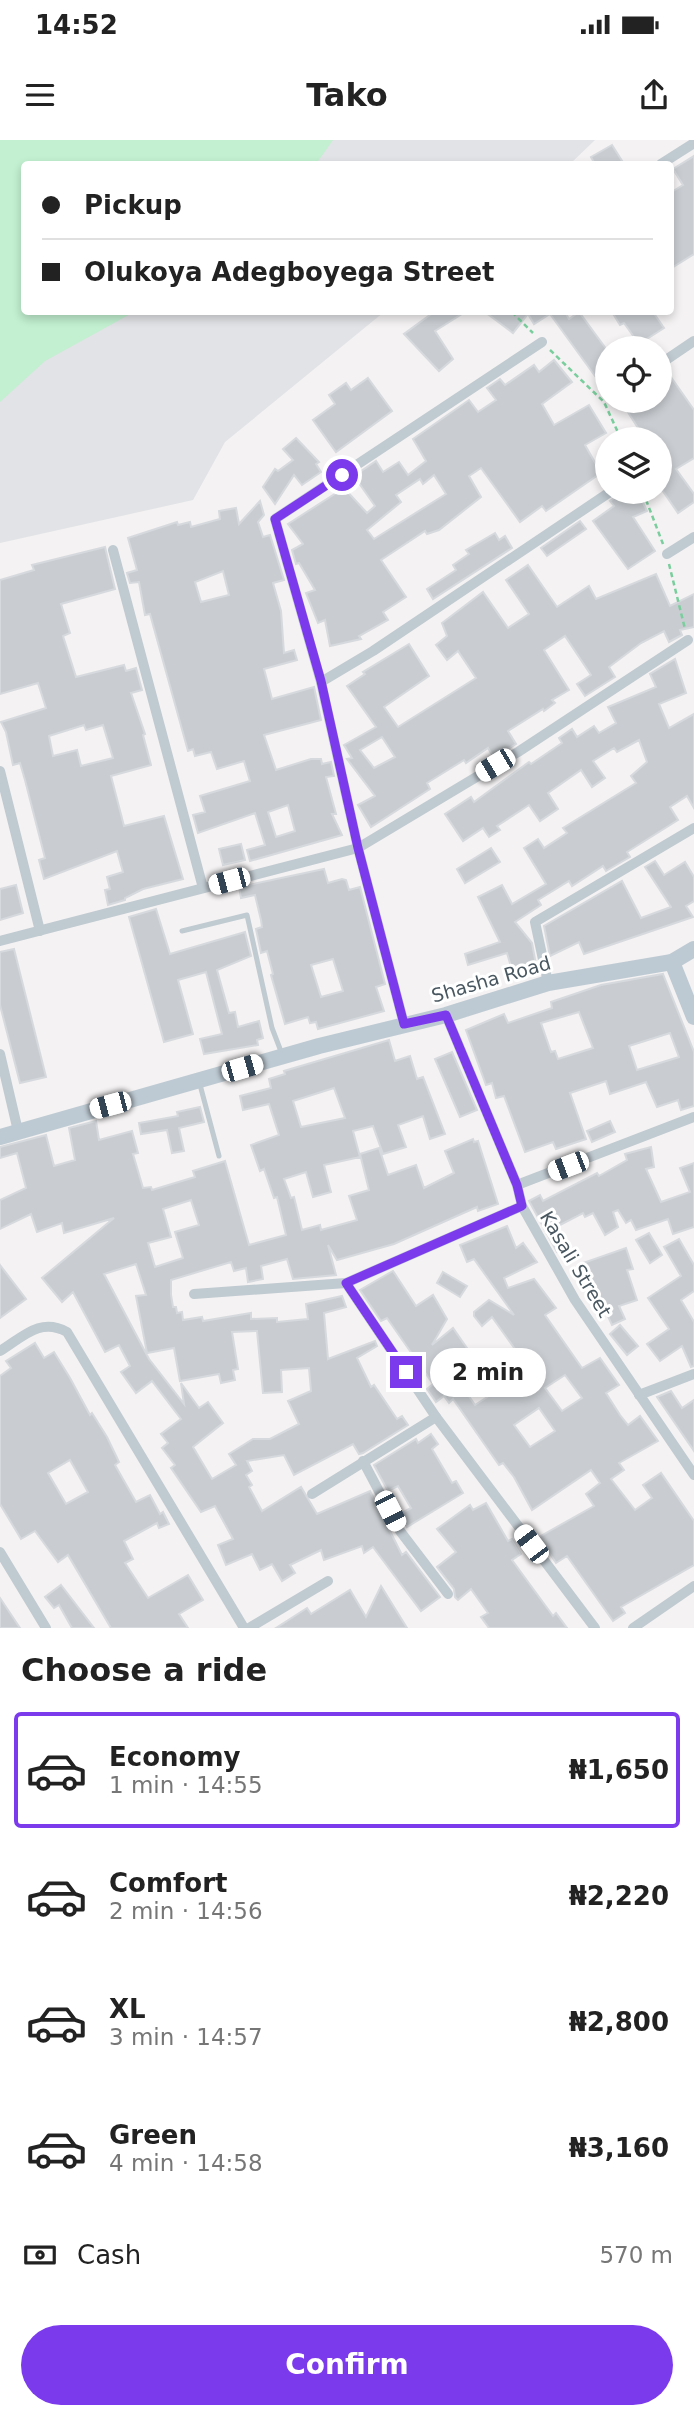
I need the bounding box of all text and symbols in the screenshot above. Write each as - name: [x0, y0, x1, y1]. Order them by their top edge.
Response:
- text: 14:52: [35, 10, 118, 40]
- icon: menu: [21, 76, 59, 114]
- text: Tako: [306, 76, 388, 114]
- icon: share: [635, 76, 673, 114]
- text: Pickup: [84, 190, 182, 220]
- text: Olukoya Adegboyega Street: [84, 257, 494, 287]
- map controls: [595, 336, 672, 504]
- button: locate: [595, 336, 672, 413]
- button: layers: [595, 427, 672, 504]
- route start: [326, 459, 358, 491]
- car: [472, 745, 519, 785]
- car: [206, 865, 253, 897]
- street label: Shasha Road: [429, 951, 553, 1007]
- car: [219, 1052, 266, 1084]
- car: [87, 1089, 134, 1121]
- car: [545, 1149, 592, 1183]
- street label: Kasali Street: [536, 1207, 616, 1321]
- callout: 2 min: [430, 1348, 546, 1396]
- route end: [390, 1356, 422, 1388]
- text: 2 min: [452, 1359, 524, 1385]
- car: [372, 1488, 409, 1534]
- car: [510, 1521, 553, 1567]
- text: Choose a ride: [21, 1651, 267, 1689]
- icon: car: [25, 1739, 88, 1802]
- text: Economy: [109, 1742, 240, 1772]
- text: ₦1,650: [569, 1755, 669, 1785]
- text: 1 min · 14:55: [109, 1772, 263, 1798]
- icon: car: [25, 1865, 88, 1928]
- text: Comfort: [109, 1868, 227, 1898]
- text: ₦2,220: [569, 1881, 669, 1911]
- text: 2 min · 14:56: [109, 1898, 263, 1924]
- icon: car: [25, 1991, 88, 2054]
- text: XL: [109, 1994, 146, 2024]
- text: ₦2,800: [569, 2007, 669, 2037]
- text: 3 min · 14:57: [109, 2024, 263, 2050]
- icon: car: [25, 2117, 88, 2180]
- text: Green: [109, 2120, 197, 2150]
- text: ₦3,160: [569, 2133, 669, 2163]
- text: 4 min · 14:58: [109, 2150, 263, 2176]
- icon: cash: [21, 2236, 59, 2274]
- text: Cash: [77, 2240, 141, 2270]
- text: 570 m: [599, 2242, 673, 2268]
- button: Confirm: [21, 2325, 673, 2405]

